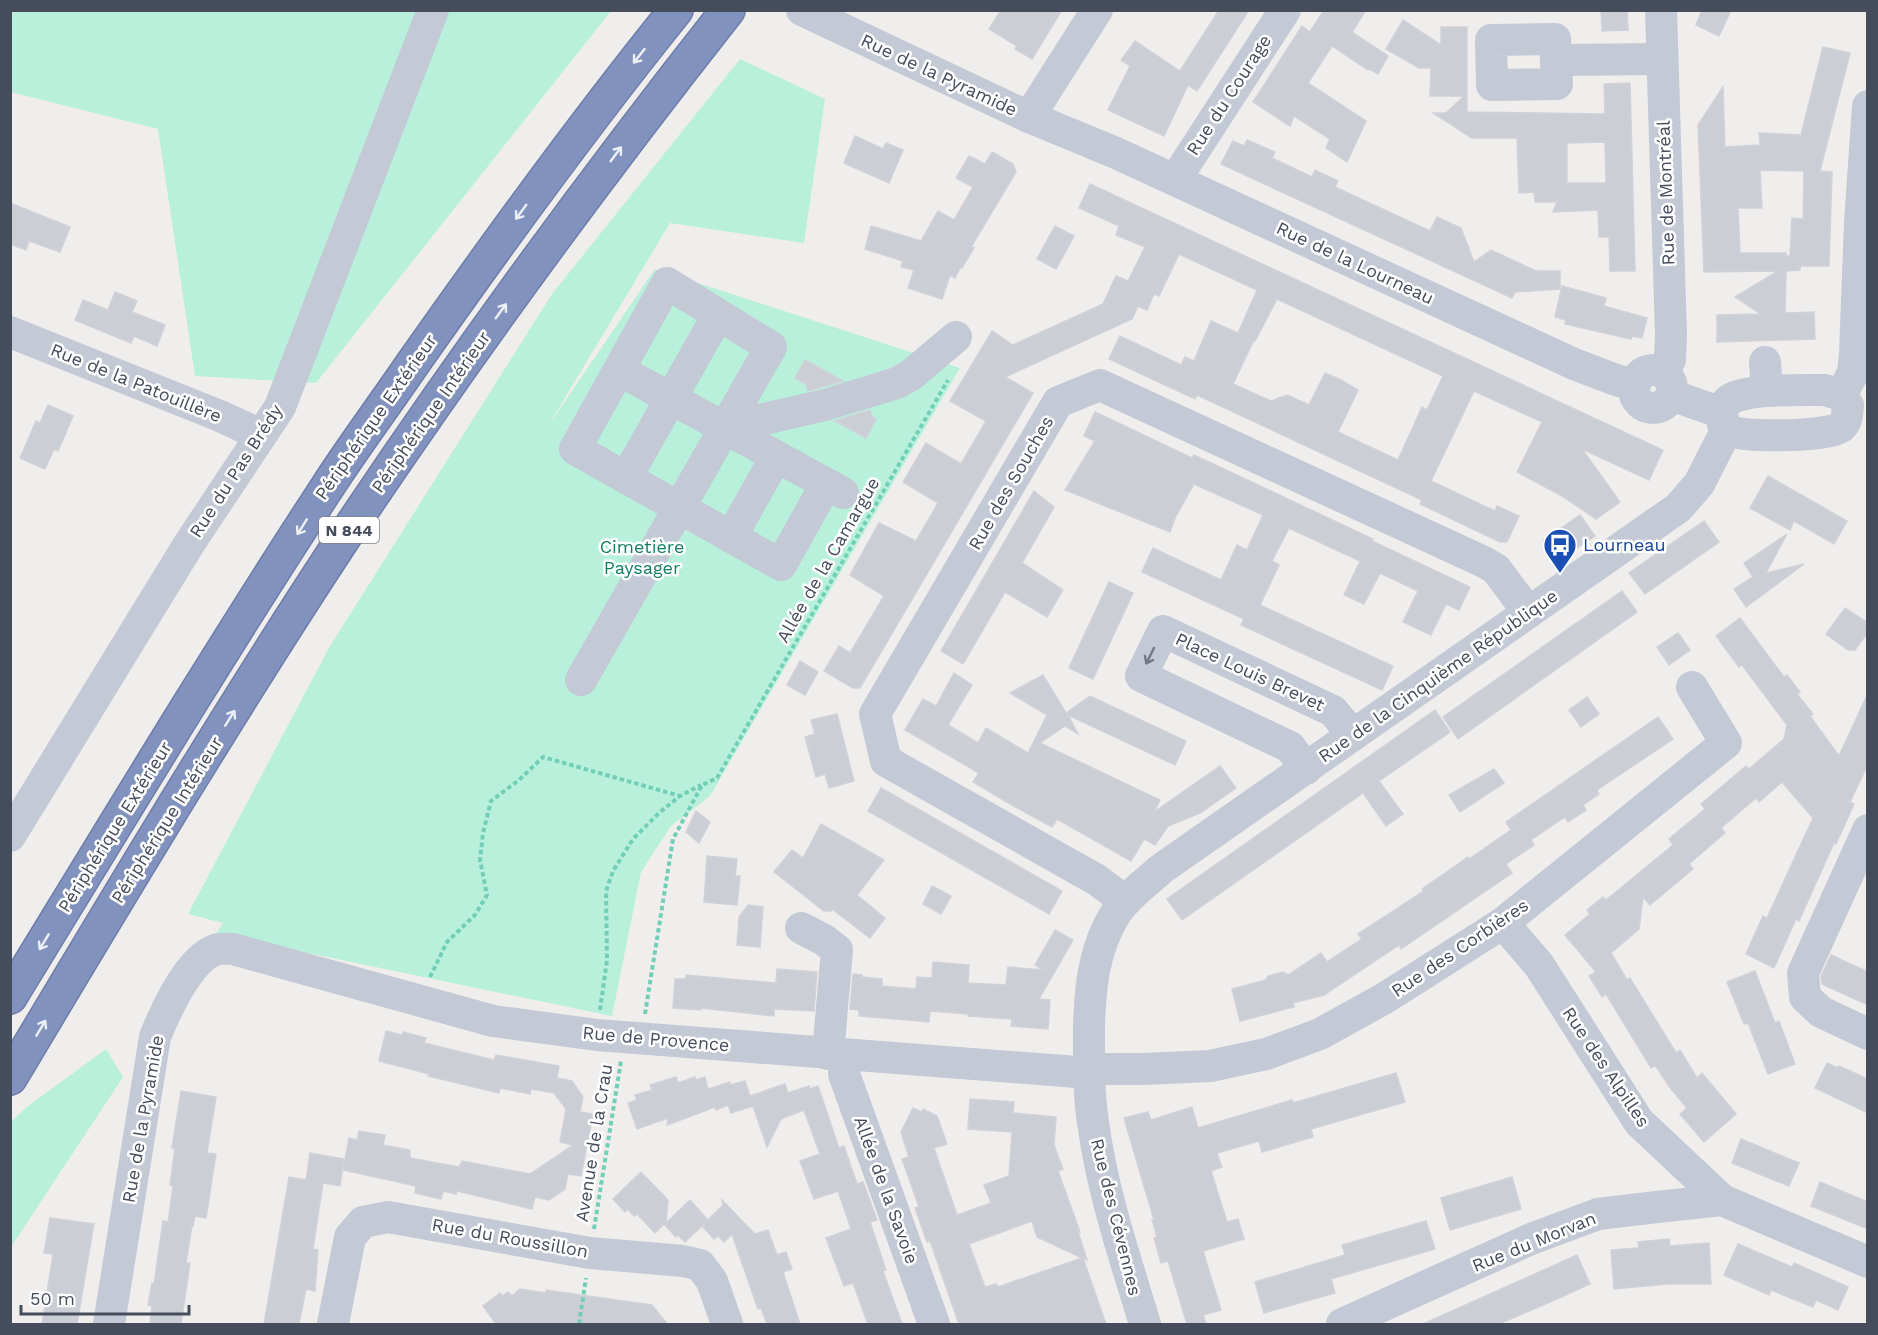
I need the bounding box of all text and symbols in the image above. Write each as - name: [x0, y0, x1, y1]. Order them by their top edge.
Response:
- street label: Rue de la Pyramide: [858, 29, 1021, 120]
- street label: Rue du Courage: [1182, 31, 1275, 159]
- one-way arrow: [633, 48, 646, 64]
- street label: Rue de Montréal: [1652, 120, 1679, 266]
- one-way arrow: [610, 146, 623, 162]
- one-way arrow: [515, 203, 527, 219]
- street label: Rue de la Lourneau: [1273, 217, 1437, 308]
- one-way arrow: [495, 303, 507, 319]
- street label: Périphérique Intérieur: [367, 327, 494, 497]
- street label: Périphérique Extérieur: [310, 330, 441, 503]
- street label: Rue de la Patouillère: [48, 339, 225, 426]
- street label: Rue du Pas Brédy: [185, 400, 287, 541]
- street label: Rue des Souches: [964, 412, 1057, 553]
- street label: Allée de la Camargue: [772, 474, 883, 646]
- road number: N 844: [319, 517, 379, 543]
- one-way arrow: [295, 518, 308, 535]
- bus stop icon: Lourneau: [1542, 527, 1578, 574]
- place label: Lourneau: [1583, 534, 1666, 555]
- park label: Cimetière Paysager: [600, 536, 684, 578]
- street label: Rue de la Cinquième République: [1314, 585, 1561, 766]
- street label: Place Louis Brevet: [1172, 628, 1328, 715]
- one-way arrow: [1144, 647, 1156, 665]
- one-way arrow: [224, 710, 236, 727]
- street label: Périphérique Intérieur: [107, 733, 226, 907]
- street label: Périphérique Extérieur: [53, 738, 176, 916]
- street label: Rue des Corbières: [1387, 894, 1532, 1001]
- one-way arrow: [38, 933, 50, 950]
- street label: Rue des Alpilles: [1558, 1003, 1654, 1131]
- one-way arrow: [35, 1020, 47, 1037]
- street label: Rue de Provence: [582, 1022, 730, 1055]
- street label: Rue de la Pyramide: [117, 1033, 168, 1204]
- street label: Avenue de la Crau: [571, 1062, 616, 1223]
- street label: Allée de la Savoie: [850, 1113, 923, 1267]
- street label: Rue des Cévennes: [1087, 1136, 1146, 1298]
- street label: Rue du Morvan: [1469, 1207, 1599, 1276]
- street label: Rue du Roussillon: [430, 1213, 590, 1262]
- scale bar: [21, 1278, 189, 1316]
- text: 50 m: [30, 1288, 75, 1309]

